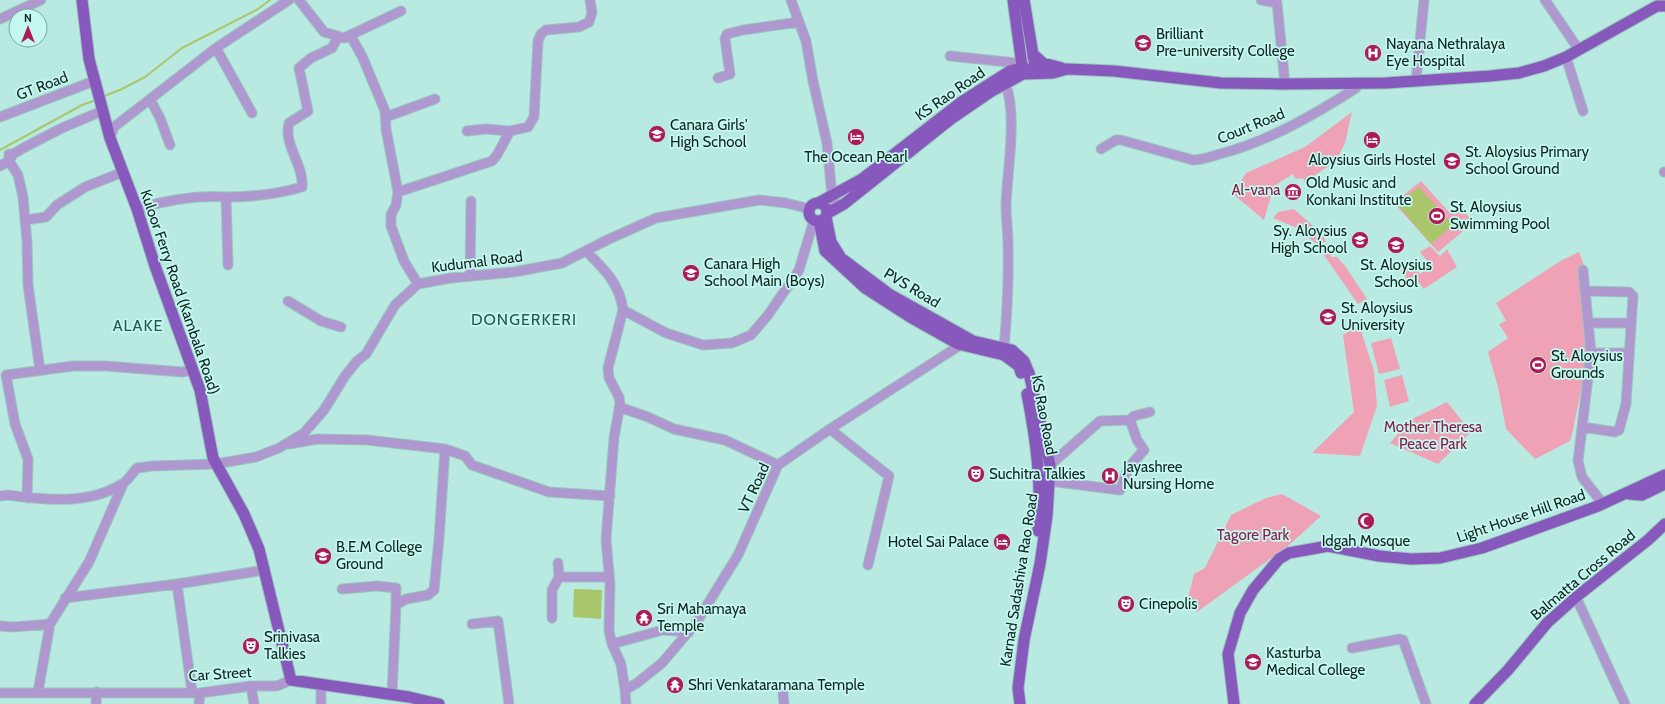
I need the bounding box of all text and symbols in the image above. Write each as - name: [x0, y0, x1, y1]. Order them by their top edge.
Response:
- north arrow: [8, 8, 48, 48]
- text: N: [24, 11, 32, 25]
- place label: Brilliant Pre-university College: [1156, 25, 1295, 60]
- school or university icon: Brilliant Pre-university College: [1133, 33, 1153, 53]
- place label: Nayana Nethralaya Eye Hospital: [1386, 35, 1506, 70]
- hospital icon: Nayana Nethralaya Eye Hospital: [1363, 43, 1383, 63]
- street label: KS Rao Road: [912, 63, 988, 125]
- street label: GT Road: [14, 68, 70, 104]
- street label: Court Road: [1215, 104, 1287, 148]
- place label: Canara Girls' High School: [670, 116, 748, 151]
- school or university icon: Canara Girls' High School: [647, 124, 667, 144]
- hotel icon: The Ocean Pearl: [846, 127, 866, 147]
- hotel icon: Aloysius Girls Hostel: [1362, 130, 1382, 150]
- place label: St. Aloysius Primary School Ground: [1465, 143, 1590, 178]
- place label: The Ocean Pearl: [804, 148, 908, 166]
- place label: Aloysius Girls Hostel: [1308, 151, 1436, 169]
- school or university icon: St. Aloysius Primary School Ground: [1442, 151, 1462, 171]
- place label: Old Music and Konkani Institute: [1306, 174, 1412, 209]
- park label: Al-vana: [1231, 181, 1281, 199]
- museum icon: Old Music and Konkani Institute: [1283, 182, 1303, 202]
- street label: Kuloor Ferry Road (Kambala Road): [136, 187, 224, 397]
- place label: St. Aloysius Swimming Pool: [1450, 198, 1550, 233]
- sports icon: St. Aloysius Swimming Pool: [1427, 206, 1447, 226]
- place label: Sy. Aloysius High School: [1271, 222, 1347, 257]
- school or university icon: Sy. Aloysius High School: [1350, 230, 1370, 250]
- school or university icon: St. Aloysius School: [1386, 235, 1406, 255]
- street label: Kudumal Road: [430, 247, 524, 277]
- place label: Canara High School Main (Boys): [704, 255, 825, 290]
- place label: St. Aloysius School: [1360, 256, 1432, 291]
- school or university icon: Canara High School Main (Boys): [681, 263, 701, 283]
- street label: PVS Road: [881, 264, 943, 312]
- place label: St. Aloysius University: [1341, 299, 1413, 334]
- school or university icon: St. Aloysius University: [1318, 307, 1338, 327]
- district label: DONGERKERI: [471, 310, 577, 329]
- district label: ALAKE: [113, 316, 163, 335]
- place label: St. Aloysius Grounds: [1551, 347, 1623, 382]
- sports icon: St. Aloysius Grounds: [1528, 355, 1548, 375]
- street label: KS Rao Road: [1027, 374, 1061, 456]
- park label: Mother Theresa Peace Park: [1384, 418, 1483, 453]
- place label: Jayashree Nursing Home: [1122, 458, 1214, 493]
- street label: VT Road: [735, 460, 773, 516]
- theatre icon: Suchitra Talkies: [966, 464, 986, 484]
- place label: Suchitra Talkies: [989, 465, 1086, 483]
- hospital icon: Jayashree Nursing Home: [1100, 466, 1120, 486]
- street label: Light House Hill Road: [1454, 486, 1588, 546]
- street label: Karnad Sadashiva Rao Road: [996, 492, 1042, 668]
- mosque icon: Idgah Mosque: [1356, 511, 1376, 531]
- park label: Tagore Park: [1217, 526, 1290, 544]
- street label: Balmatta Cross Road: [1527, 526, 1639, 624]
- hotel icon: Hotel Sai Palace: [992, 532, 1012, 552]
- place label: Idgah Mosque: [1322, 532, 1411, 550]
- place label: Hotel Sai Palace: [888, 533, 989, 551]
- place label: B.E.M College Ground: [336, 538, 422, 573]
- school or university icon: B.E.M College Ground: [313, 546, 333, 566]
- theatre icon: Cinepolis: [1116, 594, 1136, 614]
- place label: Cinepolis: [1139, 595, 1198, 613]
- place label: Sri Mahamaya Temple: [657, 600, 747, 635]
- temple icon: Sri Mahamaya Temple: [634, 608, 654, 628]
- place label: Srinivasa Talkies: [264, 628, 321, 663]
- theatre icon: Srinivasa Talkies: [241, 636, 261, 656]
- place label: Kasturba Medical College: [1266, 644, 1366, 679]
- school or university icon: Kasturba Medical College: [1243, 652, 1263, 672]
- street label: Car Street: [188, 663, 252, 685]
- temple icon: Shri Venkataramana Temple: [665, 675, 685, 695]
- place label: Shri Venkataramana Temple: [688, 676, 865, 694]

